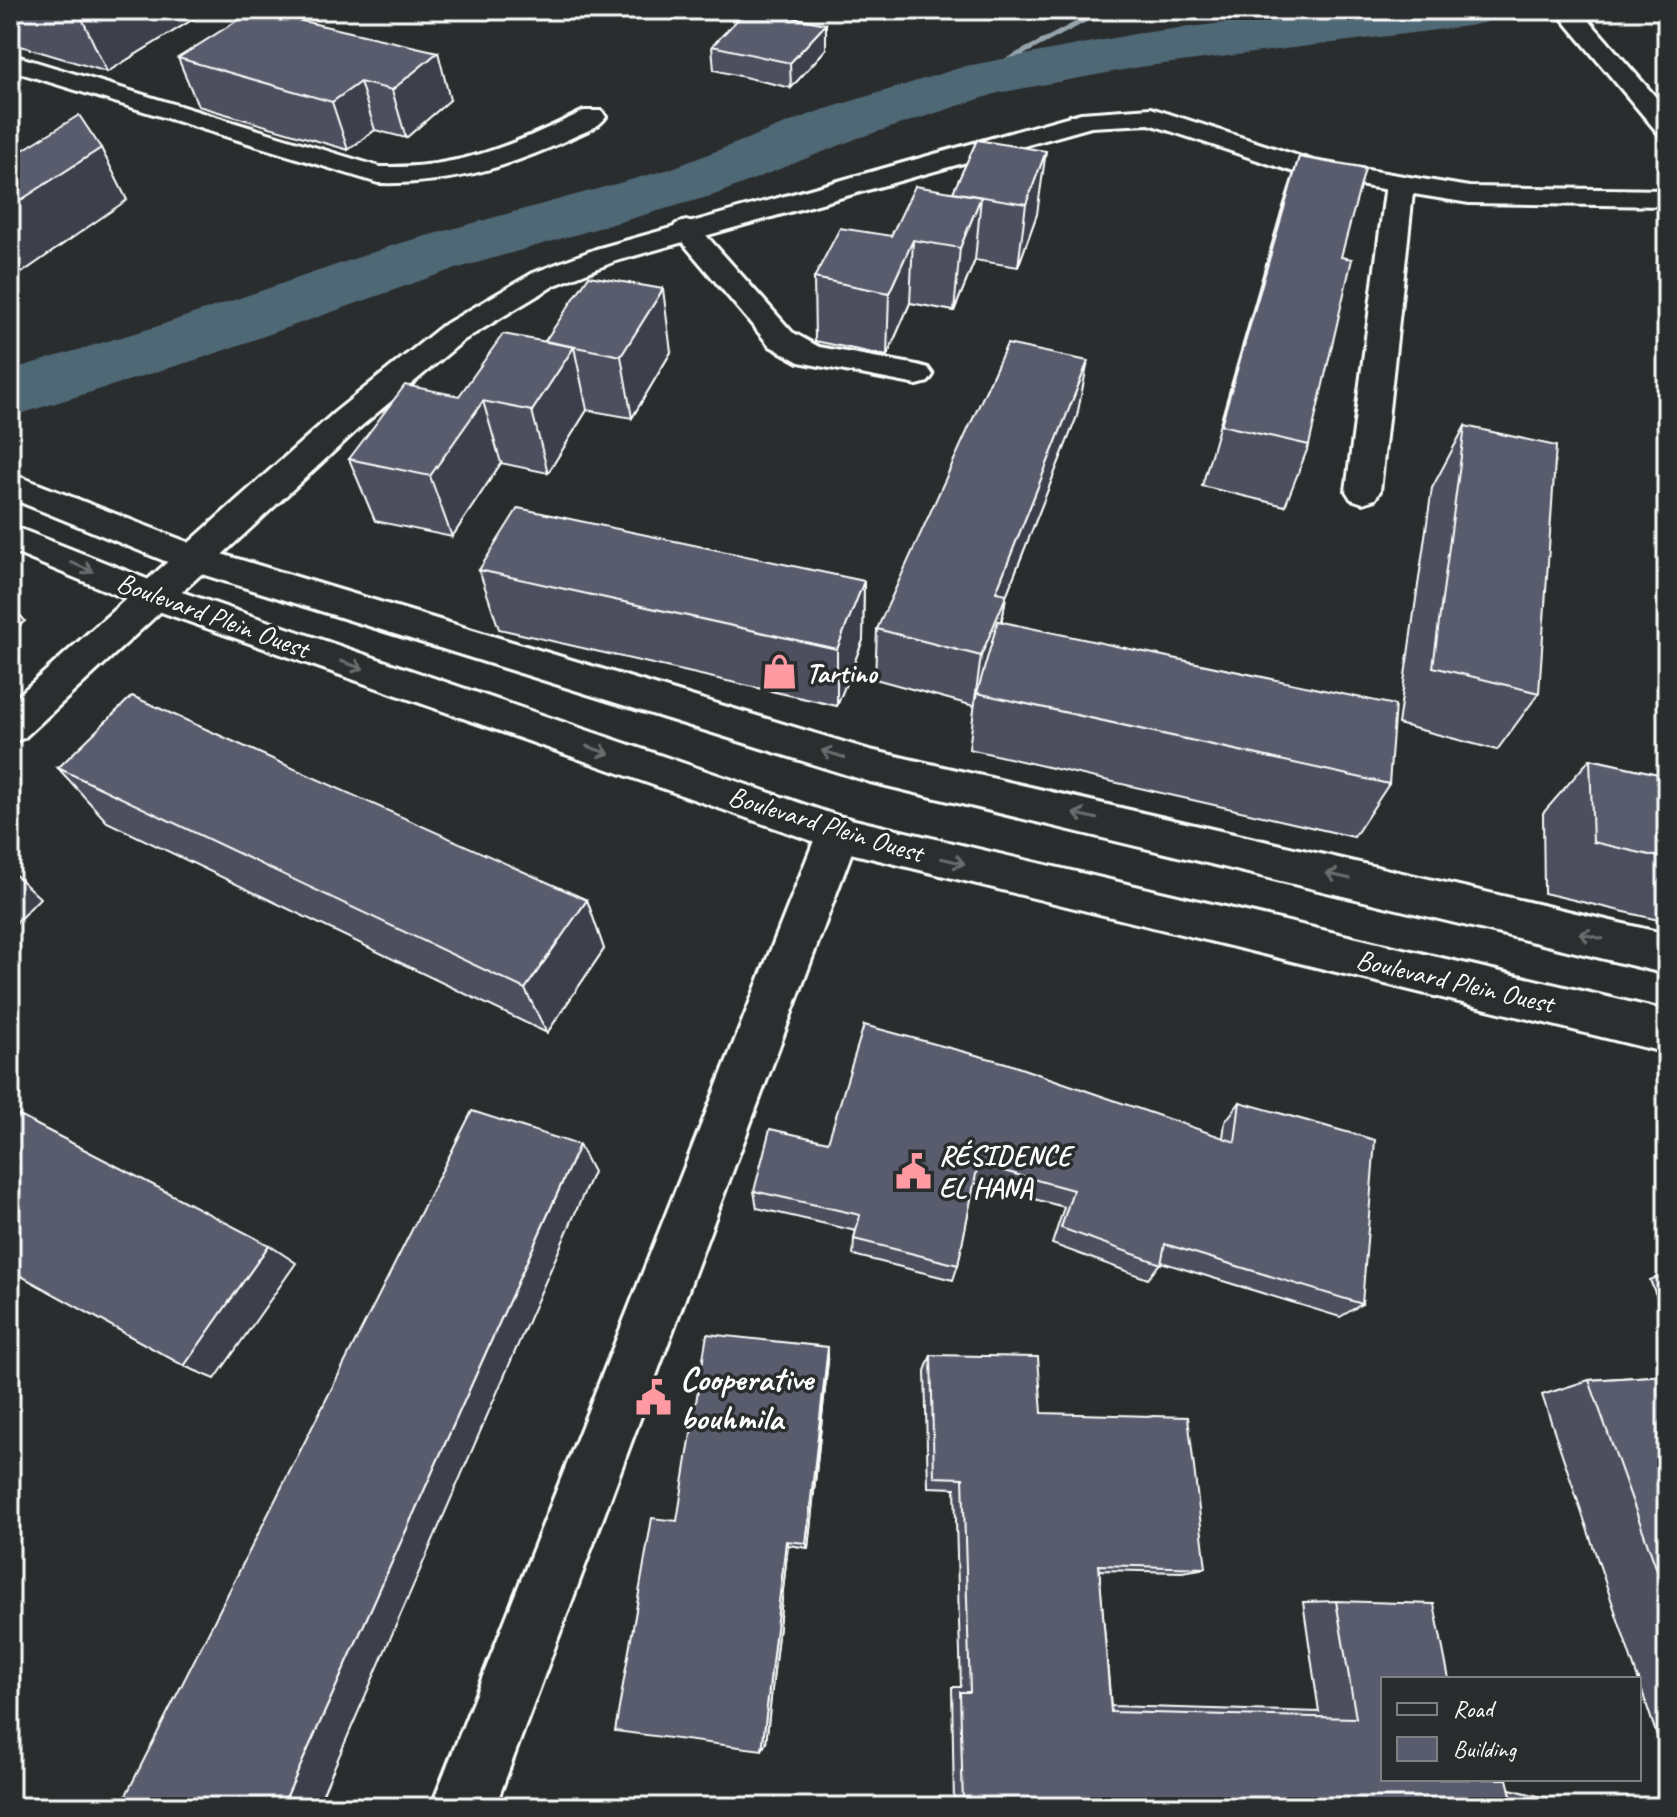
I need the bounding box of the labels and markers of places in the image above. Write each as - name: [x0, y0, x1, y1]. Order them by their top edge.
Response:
- shop icon: Tartino: [761, 653, 799, 691]
- place label: Tartino: [806, 655, 878, 690]
- place label: RÉSIDENCE EL HANA: [939, 1138, 1075, 1205]
- public building icon: RÉSIDENCE EL HANA: [894, 1152, 932, 1190]
- place label: Cooperative bouhmila: [680, 1357, 816, 1439]
- public building icon: Cooperative bouhmila: [635, 1379, 673, 1417]

